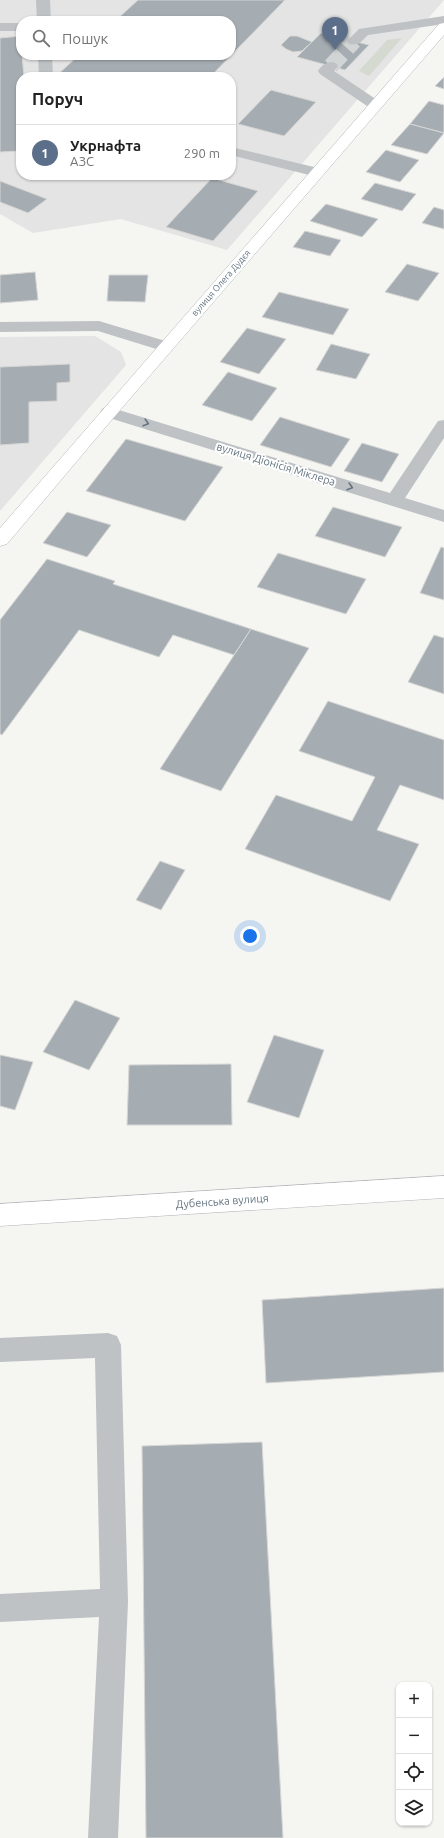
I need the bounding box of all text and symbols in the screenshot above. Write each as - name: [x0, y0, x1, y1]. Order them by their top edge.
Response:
- search box: [16, 16, 236, 60]
- pin: 1: [322, 17, 348, 50]
- icon: search: [30, 27, 52, 49]
- text: Пошук: [62, 30, 108, 47]
- text: Поруч: [32, 89, 83, 108]
- text: Укрнафта: [70, 137, 141, 154]
- text: 1: [41, 146, 49, 160]
- text: 290 m: [184, 146, 220, 160]
- text: АЗС: [70, 154, 94, 168]
- street label: вулиця Олега Дудєя: [190, 248, 253, 318]
- one-way arrow: [142, 418, 149, 427]
- street label: вулиця Діонісія Міклера: [215, 440, 337, 488]
- one-way arrow: [347, 482, 354, 491]
- your location: [240, 926, 260, 946]
- street label: Дубенська вулиця: [175, 1192, 269, 1210]
- map controls: [396, 1682, 432, 1826]
- button: +: [396, 1682, 432, 1718]
- button: −: [396, 1718, 432, 1754]
- button: locate: [396, 1754, 432, 1790]
- button: layers: [396, 1790, 432, 1826]

